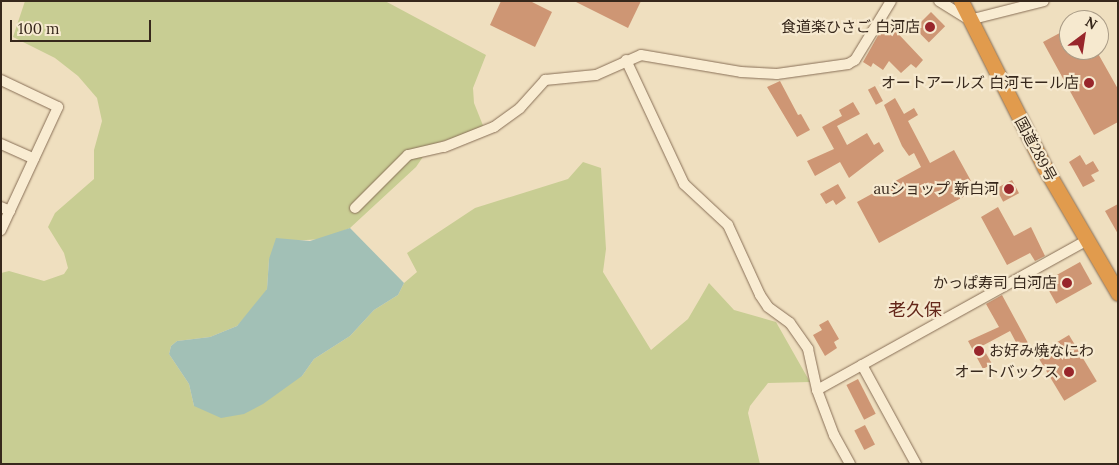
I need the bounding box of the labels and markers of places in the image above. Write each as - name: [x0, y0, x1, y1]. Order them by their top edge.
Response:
- place label: 食道楽ひさご 白河店: [781, 18, 920, 36]
- marker: 食道楽ひさご 白河店: [924, 21, 936, 33]
- place label: オートアールズ 白河モール店: [881, 74, 1079, 92]
- marker: オートアールズ 白河モール店: [1083, 77, 1095, 89]
- place label: auショップ 新白河: [873, 180, 999, 198]
- marker: auショップ 新白河: [1003, 183, 1015, 195]
- place label: かっぱ寿司 白河店: [933, 274, 1057, 292]
- marker: かっぱ寿司 白河店: [1061, 277, 1073, 289]
- place label: お好み焼なにわ: [989, 342, 1094, 360]
- marker: お好み焼なにわ: [973, 345, 985, 357]
- place label: オートバックス: [954, 363, 1059, 381]
- marker: オートバックス: [1063, 366, 1075, 378]

